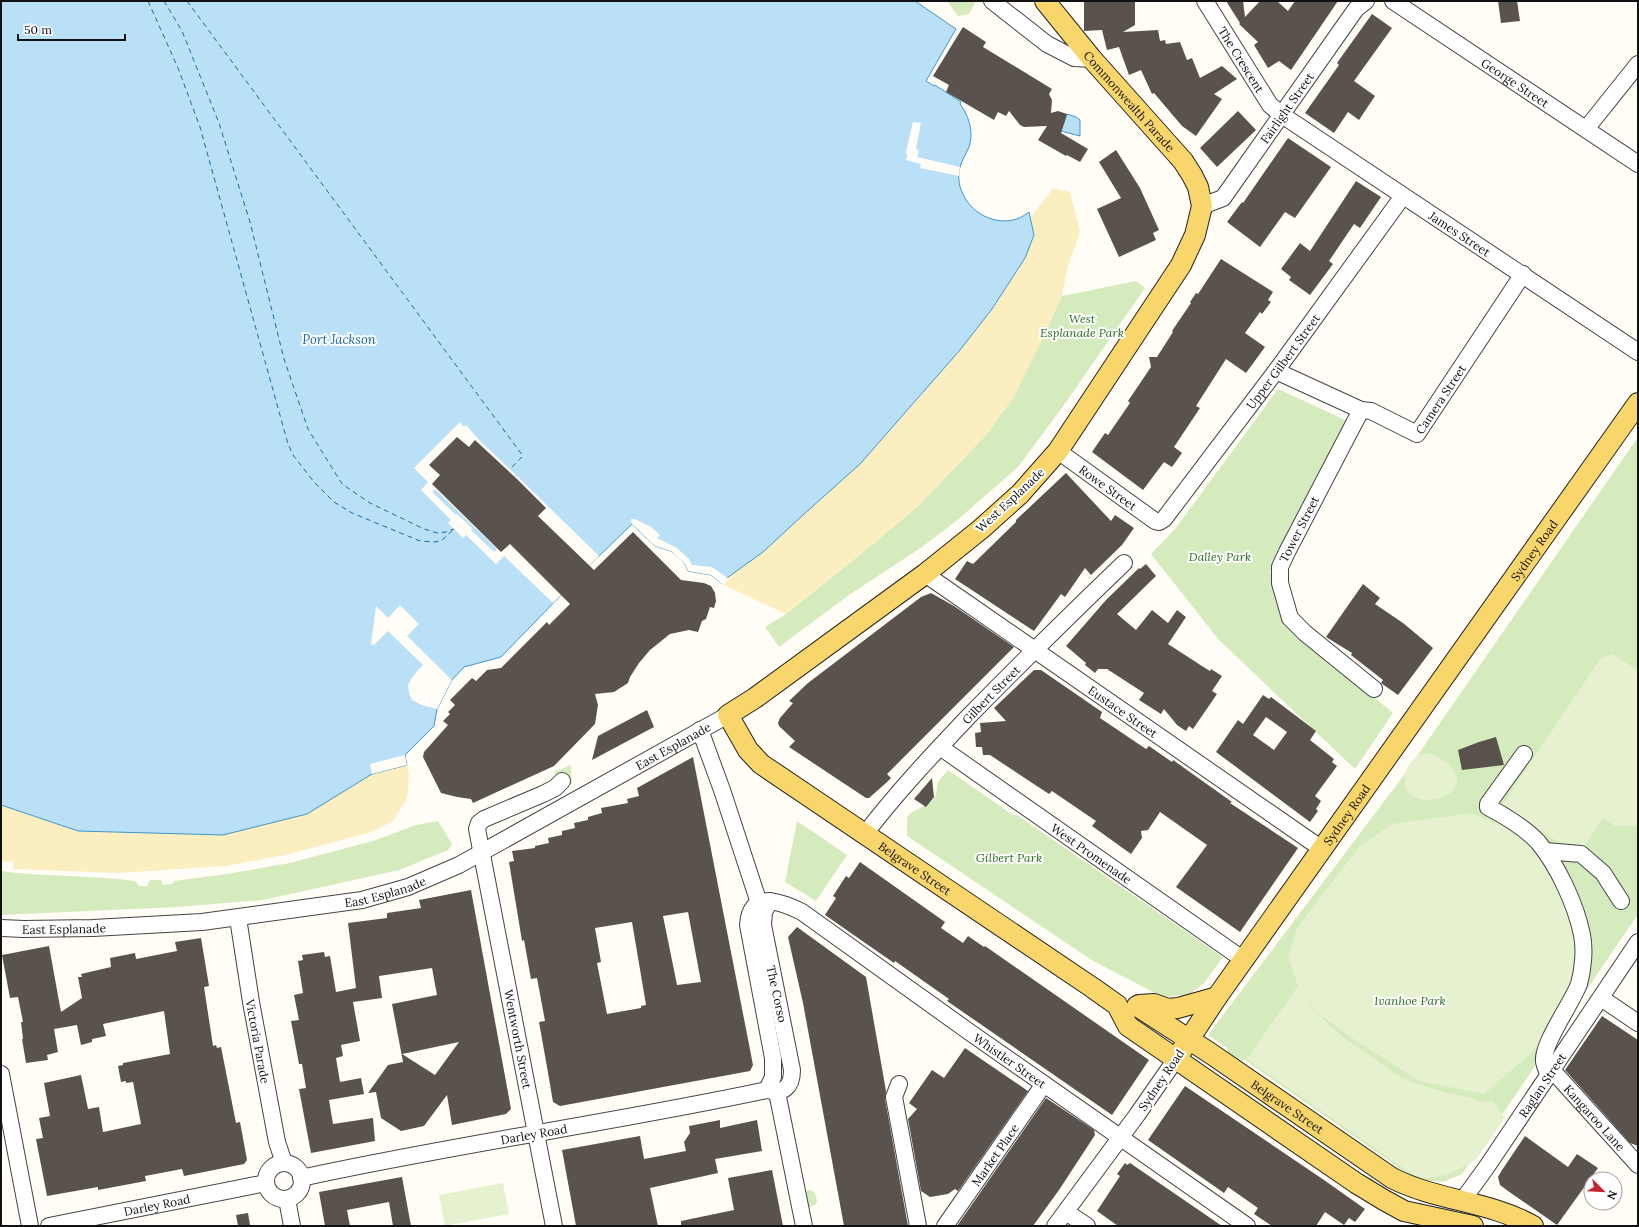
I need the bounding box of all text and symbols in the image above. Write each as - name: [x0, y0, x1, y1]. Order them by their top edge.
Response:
- scale bar: [18, 16, 125, 42]
- text: 50 m: [24, 22, 52, 37]
- street label: The Crescent: [1215, 24, 1268, 96]
- street label: Commonwealth Parade: [1081, 48, 1179, 155]
- street label: George Street: [1479, 55, 1552, 110]
- street label: Fairlight Street: [1256, 69, 1317, 146]
- street label: James Street: [1426, 207, 1494, 259]
- street label: Upper Gilbert Street: [1243, 310, 1323, 412]
- park label: West Esplanade Park: [1040, 311, 1124, 340]
- water label: Port Jackson: [302, 331, 376, 348]
- street label: Camera Street: [1412, 361, 1469, 437]
- street label: Rowe Street: [1076, 461, 1140, 513]
- street label: West Esplanade: [973, 464, 1048, 536]
- street label: Tower Street: [1276, 493, 1322, 565]
- street label: Sydney Road: [1507, 517, 1560, 584]
- park label: Dalley Park: [1189, 549, 1251, 564]
- street label: Gilbert Street: [958, 662, 1023, 727]
- street label: Eustace Street: [1086, 682, 1161, 741]
- street label: East Esplanade: [633, 718, 714, 773]
- street label: Sydney Road: [1320, 781, 1373, 848]
- street label: West Promenade: [1048, 820, 1135, 887]
- street label: Belgrave Street: [876, 838, 955, 898]
- park label: Gilbert Park: [976, 850, 1042, 865]
- street label: East Esplanade: [343, 873, 428, 910]
- street label: East Esplanade: [22, 920, 107, 937]
- street label: The Corso: [764, 964, 790, 1024]
- street label: Wentworth Street: [501, 988, 535, 1090]
- park label: Ivanhoe Park: [1374, 993, 1446, 1008]
- street label: Victoria Parade: [243, 997, 274, 1085]
- street label: Whistler Street: [971, 1030, 1050, 1091]
- street label: Sydney Road: [1135, 1046, 1187, 1114]
- street label: Raglan Street: [1515, 1049, 1569, 1120]
- street label: Belgrave Street: [1248, 1076, 1327, 1137]
- street label: Kangaroo Lane: [1561, 1081, 1629, 1154]
- street label: Darley Road: [499, 1120, 568, 1147]
- street label: Market Place: [968, 1120, 1022, 1189]
- north arrow: [1583, 1171, 1623, 1211]
- text: N: [1604, 1188, 1620, 1202]
- street label: Darley Road: [122, 1191, 191, 1219]

